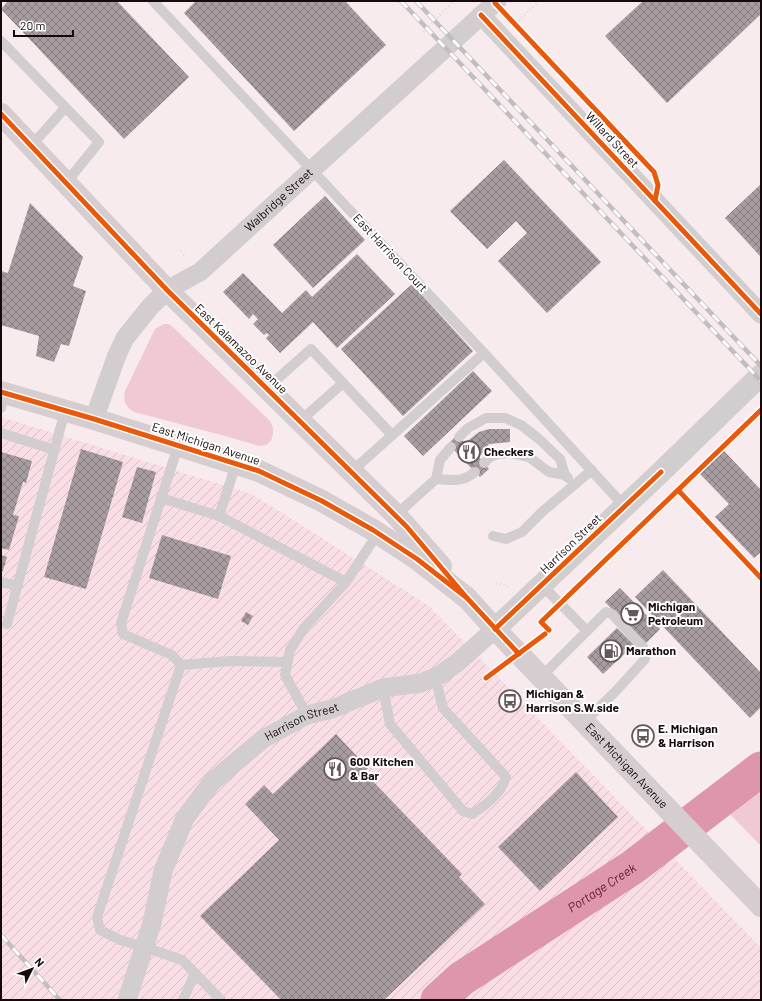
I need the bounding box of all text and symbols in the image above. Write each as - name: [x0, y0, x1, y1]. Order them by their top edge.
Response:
- scale bar: [14, 12, 73, 38]
- text: 20 m: [20, 18, 46, 32]
- street label: Willard Street: [583, 108, 642, 170]
- street label: Walbridge Street: [241, 165, 315, 234]
- street label: East Harrison Court: [351, 210, 431, 294]
- street label: East Kalamazoo Avenue: [192, 300, 291, 396]
- street label: East Michigan Avenue: [150, 419, 262, 467]
- restaurant icon: Checkers: [456, 439, 482, 465]
- place label: Checkers: [484, 444, 534, 458]
- street label: Harrison Street: [537, 511, 604, 576]
- place label: Michigan Petroleum: [648, 599, 703, 627]
- supermarket icon: Michigan Petroleum: [619, 601, 645, 627]
- fuel station icon: Marathon: [598, 638, 624, 664]
- place label: Marathon: [626, 643, 676, 657]
- place label: Michigan & Harrison S.W.side: [526, 686, 620, 714]
- bus stop icon: Michigan & Harrison S.W.side: [497, 688, 523, 714]
- street label: Harrison Street: [262, 699, 341, 743]
- street label: East Michigan Avenue: [583, 720, 671, 811]
- place label: E. Michigan & Harrison: [658, 721, 718, 749]
- bus stop icon: E. Michigan & Harrison: [630, 723, 656, 749]
- place label: 600 Kitchen & Bar: [350, 754, 414, 782]
- restaurant icon: 600 Kitchen & Bar: [322, 756, 348, 782]
- water label: Portage Creek: [564, 859, 639, 915]
- north arrow: [12, 949, 52, 989]
- text: N: [33, 955, 47, 969]

